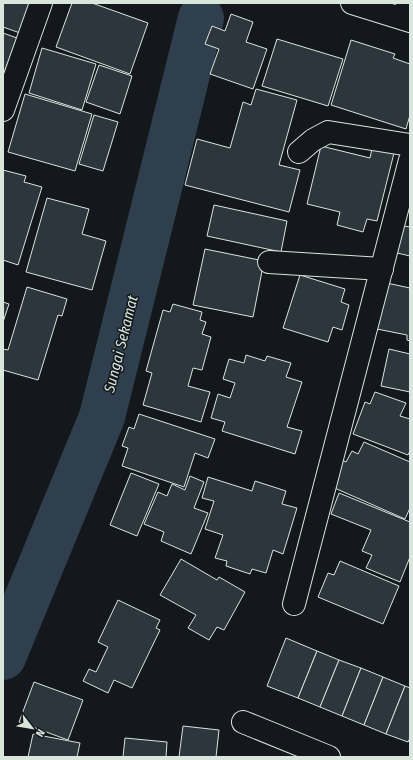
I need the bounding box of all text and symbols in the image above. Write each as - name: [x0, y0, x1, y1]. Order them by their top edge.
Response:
- water label: Sungai Sekamat: [100, 293, 142, 395]
- north arrow: [12, 708, 52, 748]
- text: N: [33, 727, 47, 739]

